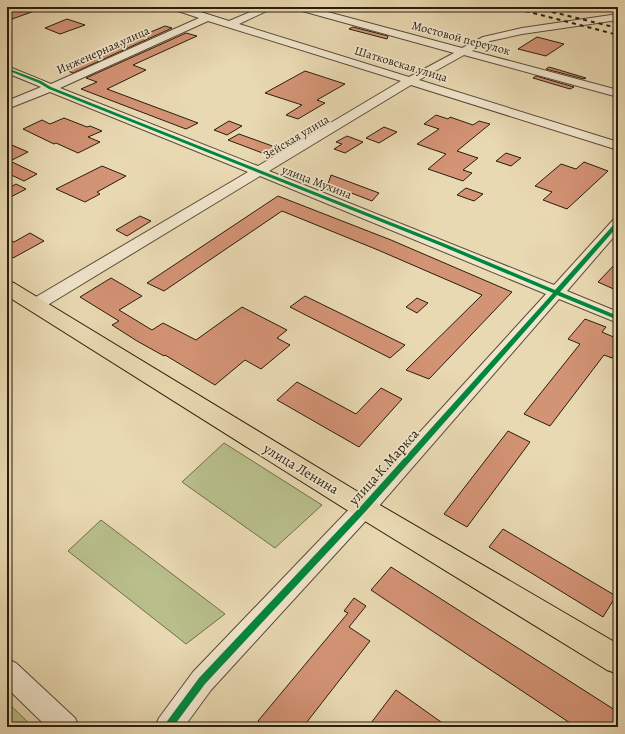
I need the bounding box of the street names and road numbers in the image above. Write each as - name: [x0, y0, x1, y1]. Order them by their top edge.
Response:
- street label: Мостовой переулок: [410, 17, 512, 59]
- street label: Инженерная улица: [54, 22, 152, 78]
- street label: Шатковская улица: [352, 42, 450, 86]
- street label: Зейская улица: [260, 111, 332, 163]
- street label: улица Мухина: [279, 161, 355, 203]
- street label: улица К.Маркса: [344, 424, 424, 510]
- street label: улица Ленина: [259, 439, 343, 499]

